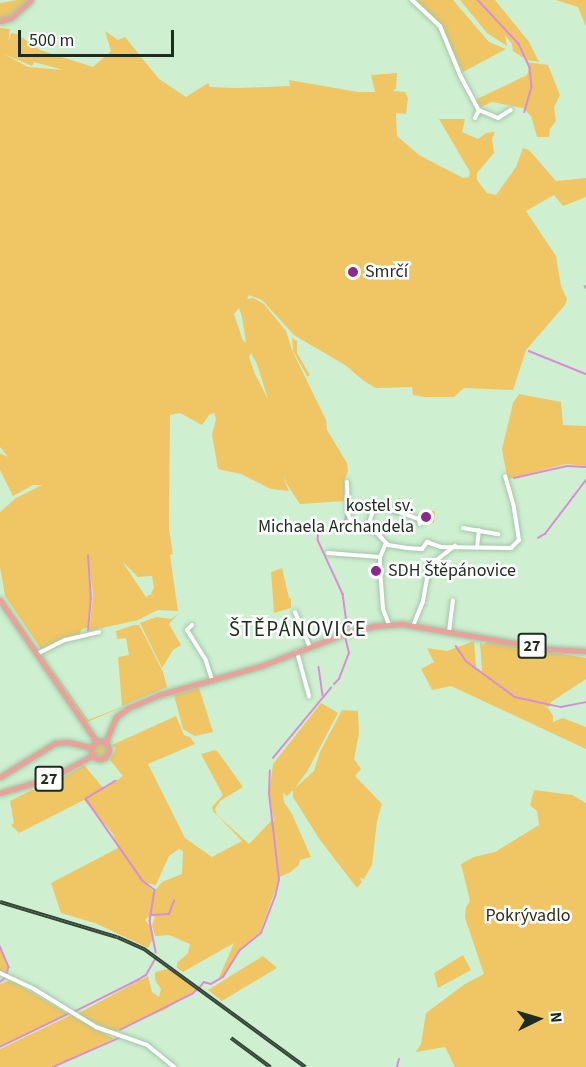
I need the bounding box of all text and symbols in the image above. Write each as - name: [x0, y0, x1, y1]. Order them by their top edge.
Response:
- scale bar: [21, 18, 177, 56]
- text: 500 m: [29, 28, 74, 53]
- place label: Smrčí: [365, 261, 408, 283]
- marker: Smrčí: [346, 265, 360, 279]
- place label: kostel sv. Michaela Archandela: [258, 496, 414, 538]
- marker: kostel sv. Michaela Archandela: [419, 510, 433, 524]
- place label: SDH Štěpánovice: [388, 560, 516, 582]
- marker: SDH Štěpánovice: [369, 564, 383, 578]
- district label: ŠTĚPÁNOVICE: [229, 616, 367, 642]
- road number: 27: [517, 633, 547, 659]
- road number: 27: [34, 766, 64, 792]
- park label: Pokrývadlo: [486, 905, 570, 927]
- north arrow: [508, 989, 568, 1049]
- text: N: [545, 1011, 567, 1024]

